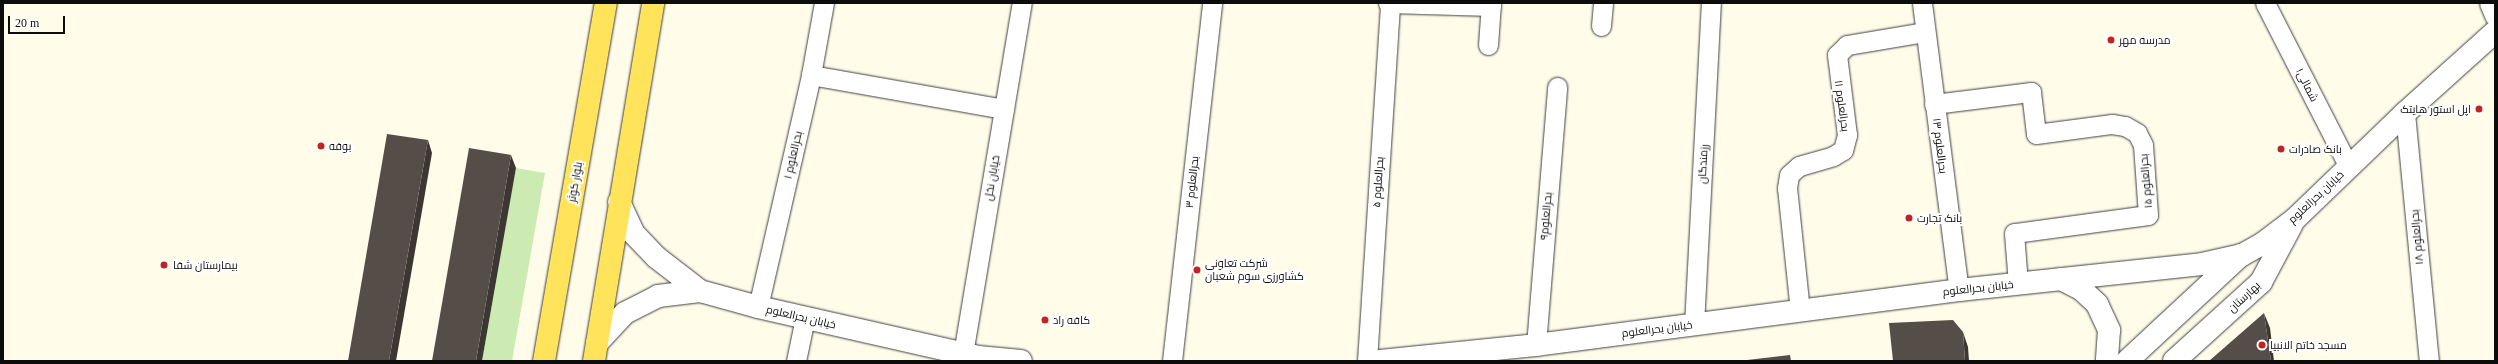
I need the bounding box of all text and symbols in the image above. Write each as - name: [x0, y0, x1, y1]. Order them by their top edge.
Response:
- scale bar: [10, 8, 67, 34]
- text: 20 m: [15, 16, 39, 30]
- place label: مدرسه مهر: [2119, 33, 2171, 47]
- marker: مدرسه مهر: [2106, 35, 2116, 45]
- street label: شمالی۱: [2293, 66, 2321, 104]
- street label: بحرالعلوم ۱۱: [1832, 79, 1852, 133]
- place label: اپل استور هایتک: [2400, 102, 2471, 116]
- marker: اپل استور هایتک: [2474, 104, 2484, 114]
- street label: بحرالعلوم ۱۳: [1930, 117, 1950, 175]
- street label: بحرالعلوم ۱: [781, 130, 805, 180]
- place label: بوفه: [329, 139, 351, 153]
- marker: بوفه: [316, 141, 326, 151]
- place label: بانک صادرات: [2289, 142, 2342, 156]
- street label: رزمندگان: [1695, 144, 1711, 184]
- marker: بانک صادرات: [2276, 144, 2286, 154]
- street label: بحرالعلوم ۱۵: [2137, 153, 2155, 209]
- street label: خیابان نخل: [981, 154, 1003, 202]
- street label: بحرالعلوم ۳: [1183, 155, 1201, 209]
- street label: بحرالعلوم ۵: [1370, 156, 1386, 208]
- street label: بلوار کوثر: [565, 161, 585, 203]
- street label: خیابان بحرالعلوم: [2285, 168, 2347, 226]
- street label: بحرالعلوم۹: [1537, 191, 1555, 241]
- street label: بحرالعلوم ۱۸: [2408, 209, 2426, 265]
- place label: بانک تجارت: [1917, 211, 1962, 225]
- marker: بانک تجارت: [1904, 213, 1914, 223]
- place label: شرکت تعاونی کشاورزی سوم شعبان: [1205, 257, 1304, 283]
- place label: بیمارستان شفا: [173, 258, 238, 272]
- marker: بیمارستان شفا: [158, 259, 170, 271]
- marker: شرکت تعاونی کشاورزی سوم شعبان: [1192, 265, 1202, 275]
- street label: خیابان بحرالعلوم: [1942, 278, 2014, 298]
- street label: بهارستان: [2225, 279, 2263, 315]
- street label: خیابان بحرالعلوم: [765, 303, 837, 331]
- place label: کافه راد: [1053, 313, 1090, 327]
- marker: کافه راد: [1040, 315, 1050, 325]
- street label: خیابان بحرالعلوم: [1621, 318, 1693, 340]
- place label: مسجد خاتم الانبیا: [2270, 338, 2347, 352]
- marker: مسجد خاتم الانبیا: [2257, 340, 2267, 350]

